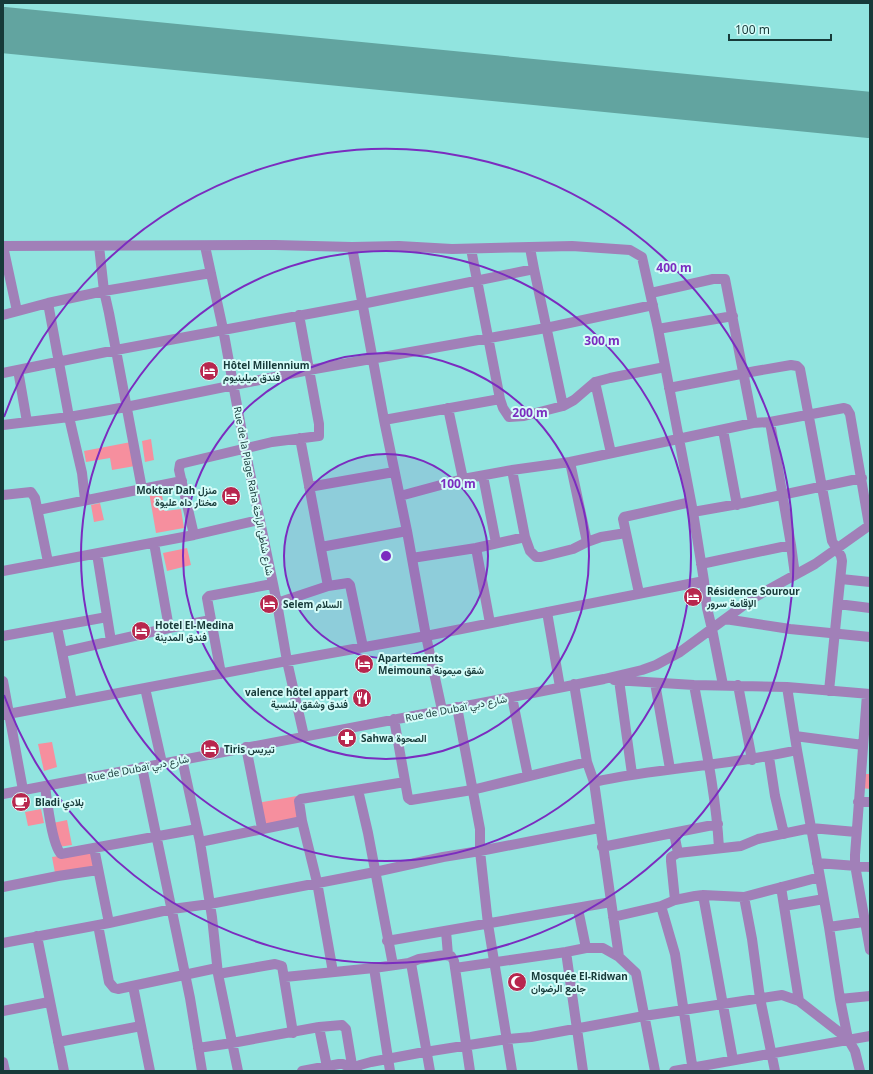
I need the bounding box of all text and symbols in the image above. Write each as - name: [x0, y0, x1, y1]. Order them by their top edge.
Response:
- scale bar: [729, 16, 831, 42]
- text: 100 m: [735, 21, 770, 38]
- text: 400 m: [656, 259, 692, 276]
- text: 300 m: [584, 332, 620, 349]
- place label: Hôtel Millennium فندق ميلينيوم: [223, 358, 310, 384]
- hotel icon: Hôtel Millennium فندق ميلينيوم: [198, 360, 220, 382]
- text: 200 m: [512, 404, 548, 421]
- street label: Rue de la Plage Raha شارع شاطئ الراحة: [231, 405, 277, 577]
- text: 100 m: [440, 475, 476, 492]
- place label: Moktar Dah منزل مختار داه عليوة: [136, 483, 218, 509]
- hotel icon: Moktar Dah منزل مختار داه عليوة: [220, 485, 242, 507]
- centre of rings: [379, 549, 393, 563]
- place label: Résidence Sourour الإقامة سرور: [706, 584, 800, 610]
- hotel icon: Résidence Sourour الإقامة سرور: [682, 586, 704, 608]
- hotel icon: Selem السلام: [258, 593, 280, 615]
- place label: Selem السلام: [283, 597, 342, 611]
- place label: Hotel El-Medina فندق المدينة: [155, 618, 234, 644]
- hotel icon: Hotel El-Medina فندق المدينة: [130, 620, 152, 642]
- place label: Apartements Meimouna شقق ميمونة: [378, 651, 484, 677]
- hotel icon: Apartements Meimouna شقق ميمونة: [353, 653, 375, 675]
- place label: valence hôtel appart فندق وشقق بلنسية: [245, 685, 349, 711]
- restaurant icon: valence hôtel appart فندق وشقق بلنسية: [351, 687, 373, 709]
- street label: Rue de Dubaï شارع دبي: [404, 691, 509, 727]
- pharmacy icon: Sahwa الصحوة: [336, 727, 358, 749]
- place label: Sahwa الصحوة: [361, 731, 427, 745]
- hotel icon: Tiris تيريس: [199, 738, 221, 760]
- place label: Tiris تيريس: [224, 742, 275, 756]
- street label: Rue de Dubaï شارع دبي: [86, 751, 191, 787]
- cafe icon: Bladi بلادي: [10, 791, 32, 813]
- place label: Bladi بلادي: [35, 795, 84, 811]
- place label: Mosquée El-Ridwan جامع الرضوان: [531, 969, 628, 996]
- mosque icon: Mosquée El-Ridwan جامع الرضوان: [506, 971, 528, 993]

